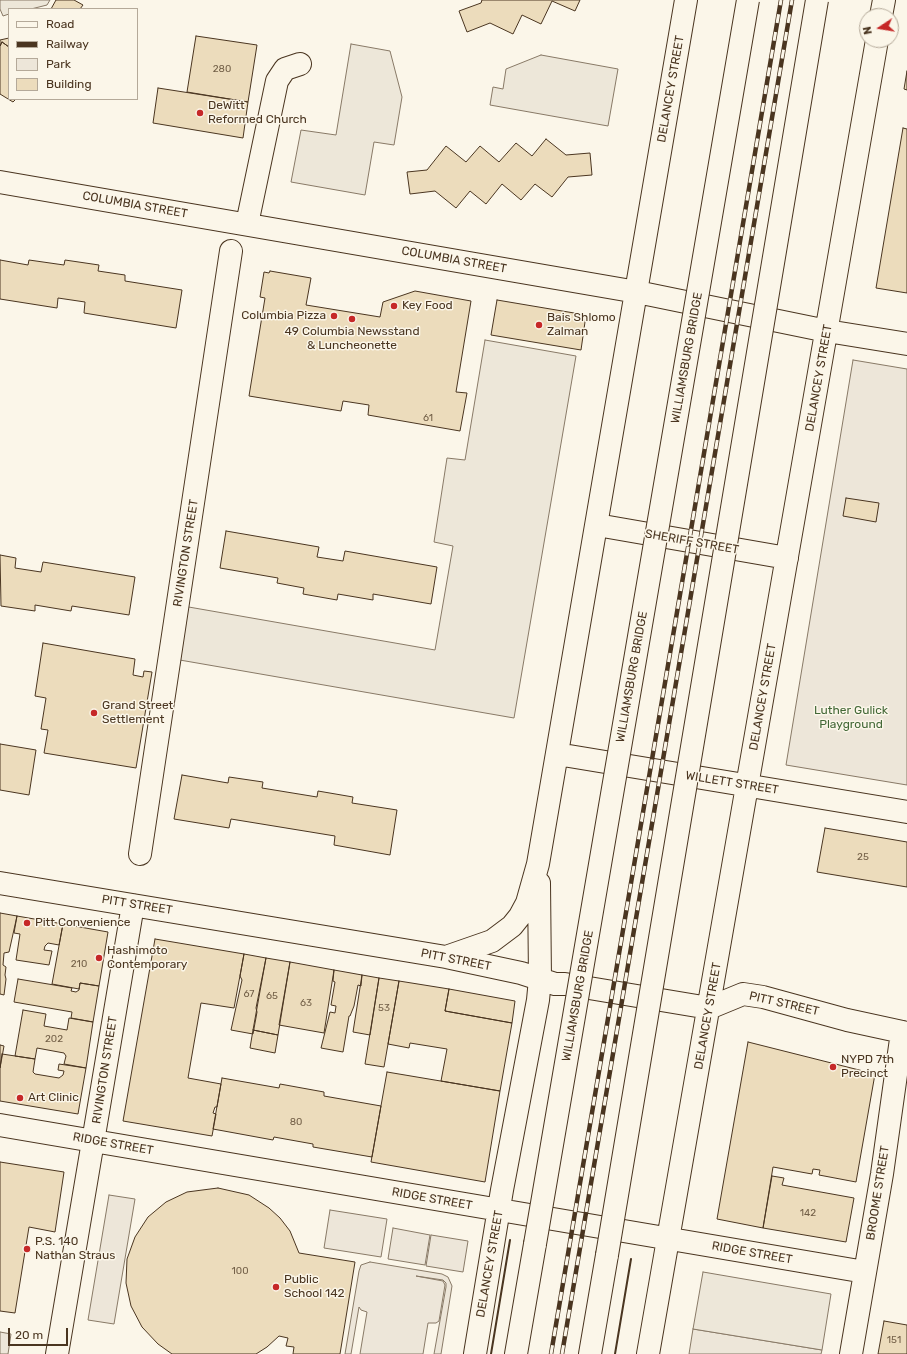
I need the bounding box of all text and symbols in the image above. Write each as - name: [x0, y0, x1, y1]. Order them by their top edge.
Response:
- legend: [8, 8, 138, 100]
- north arrow: [859, 8, 899, 48]
- text: Road: [46, 17, 74, 31]
- text: N: [861, 25, 875, 36]
- street label: DELANCEY STREET: [655, 34, 687, 144]
- text: Railway: [46, 37, 89, 51]
- text: Park: [46, 57, 71, 71]
- house number: 280: [213, 63, 231, 75]
- text: Building: [46, 77, 92, 91]
- place label: DeWitt Reformed Church: [208, 99, 307, 127]
- marker: DeWitt Reformed Church: [195, 108, 205, 118]
- street label: COLUMBIA STREET: [81, 189, 189, 221]
- street label: COLUMBIA STREET: [400, 244, 508, 276]
- street label: WILLIAMSBURG BRIDGE: [668, 291, 706, 425]
- place label: Key Food: [402, 299, 453, 313]
- marker: Key Food: [389, 301, 399, 311]
- place label: Columbia Pizza: [241, 309, 326, 323]
- marker: Columbia Pizza: [329, 311, 339, 321]
- place label: Bais Shlomo Zalman: [547, 311, 616, 339]
- marker: 49 Columbia Newsstand & Luncheonette: [347, 314, 357, 324]
- marker: Bais Shlomo Zalman: [534, 320, 544, 330]
- street label: DELANCEY STREET: [803, 323, 835, 433]
- place label: 49 Columbia Newsstand & Luncheonette: [284, 325, 420, 353]
- house number: 61: [423, 412, 433, 424]
- street label: RIVINGTON STREET: [170, 498, 202, 608]
- street label: SHERIFF STREET: [644, 527, 740, 557]
- street label: WILLIAMSBURG BRIDGE: [613, 610, 651, 744]
- street label: DELANCEY STREET: [747, 642, 779, 752]
- place label: Grand Street Settlement: [102, 699, 173, 727]
- park label: Luther Gulick Playground: [814, 704, 888, 732]
- marker: Grand Street Settlement: [89, 708, 99, 718]
- street label: WILLETT STREET: [684, 769, 780, 797]
- house number: 25: [857, 851, 869, 863]
- street label: PITT STREET: [101, 892, 173, 918]
- place label: Pitt Convenience: [35, 916, 131, 930]
- marker: Pitt Convenience: [22, 918, 32, 928]
- street label: WILLIAMSBURG BRIDGE: [559, 929, 597, 1063]
- place label: Hashimoto Contemporary: [107, 944, 187, 972]
- street label: PITT STREET: [420, 946, 492, 974]
- marker: Hashimoto Contemporary: [94, 953, 104, 963]
- house number: 210: [71, 958, 87, 970]
- street label: DELANCEY STREET: [692, 961, 724, 1071]
- house number: 67: [244, 988, 254, 1000]
- street label: PITT STREET: [748, 989, 820, 1019]
- house number: 65: [266, 990, 278, 1002]
- house number: 63: [300, 997, 312, 1009]
- house number: 53: [378, 1002, 390, 1014]
- street label: RIVINGTON STREET: [89, 1015, 121, 1125]
- house number: 202: [45, 1033, 63, 1045]
- place label: NYPD 7th Precinct: [841, 1053, 894, 1081]
- marker: NYPD 7th Precinct: [828, 1062, 838, 1072]
- place label: Art Clinic: [28, 1091, 79, 1105]
- marker: Art Clinic: [15, 1093, 25, 1103]
- house number: 80: [290, 1116, 302, 1128]
- street label: RIDGE STREET: [72, 1130, 154, 1158]
- street label: BROOME STREET: [863, 1145, 893, 1241]
- street label: RIDGE STREET: [391, 1185, 473, 1213]
- house number: 142: [800, 1207, 816, 1219]
- street label: DELANCEY STREET: [474, 1209, 506, 1319]
- place label: P.S. 140 Nathan Straus: [35, 1235, 115, 1263]
- street label: RIDGE STREET: [711, 1239, 793, 1267]
- marker: P.S. 140 Nathan Straus: [22, 1244, 32, 1254]
- house number: 100: [232, 1265, 248, 1277]
- place label: Public School 142: [284, 1273, 345, 1301]
- marker: Public School 142: [271, 1282, 281, 1292]
- scale bar: [10, 1320, 70, 1346]
- text: 20 m: [15, 1328, 43, 1342]
- house number: 151: [887, 1334, 901, 1346]

